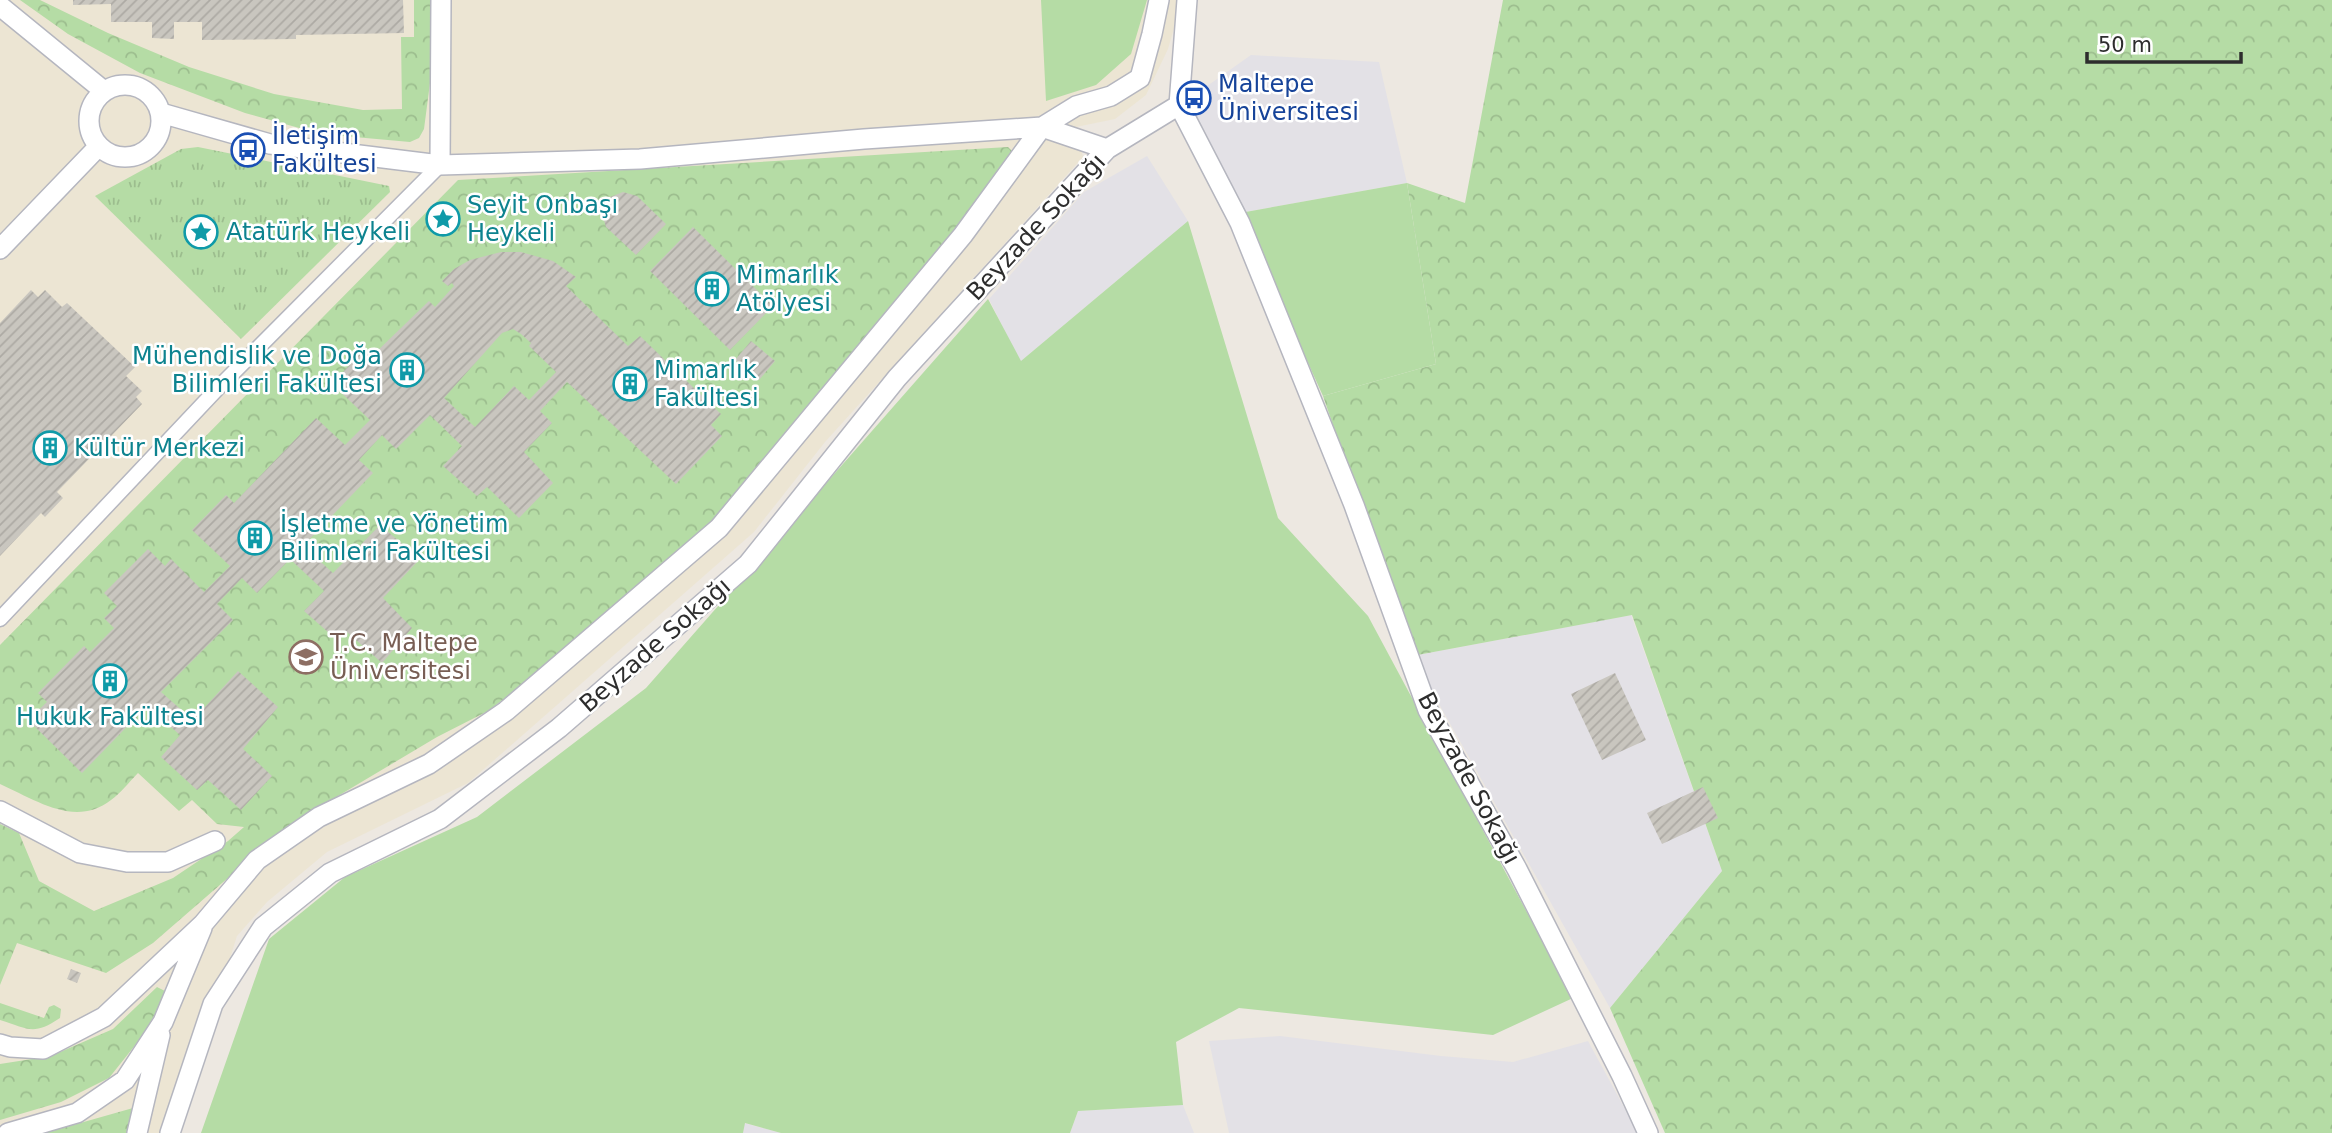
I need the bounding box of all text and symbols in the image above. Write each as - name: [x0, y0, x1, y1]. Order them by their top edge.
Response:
- scale bar: [2087, 21, 2241, 65]
- text: 50 m: [2098, 33, 2152, 57]
- place label: Maltepe Üniversitesi: [1218, 70, 1359, 126]
- bus stop icon: Maltepe Üniversitesi: [1175, 79, 1213, 117]
- place label: İletişim Fakültesi: [272, 121, 377, 178]
- bus stop icon: İletişim Fakültesi: [229, 131, 267, 169]
- street label: Beyzade Sokağı: [961, 148, 1111, 306]
- place label: Seyit Onbaşı Heykeli: [467, 191, 618, 247]
- place icon: Seyit Onbaşı Heykeli: [424, 200, 462, 238]
- place icon: Atatürk Heykeli: [182, 213, 220, 251]
- place label: Atatürk Heykeli: [226, 218, 410, 246]
- place label: Mimarlık Atölyesi: [736, 261, 839, 317]
- building icon: Mimarlık Atölyesi: [693, 270, 731, 308]
- place label: Mühendislik ve Doğa Bilimleri Fakültesi: [132, 342, 382, 398]
- building icon: Mühendislik ve Doğa Bilimleri Fakültesi: [388, 351, 426, 389]
- place label: Mimarlık Fakültesi: [654, 356, 759, 412]
- building icon: Mimarlık Fakültesi: [611, 365, 649, 403]
- building icon: Kültür Merkezi: [31, 429, 69, 467]
- place label: Kültür Merkezi: [74, 434, 245, 462]
- place label: İşletme ve Yönetim Bilimleri Fakültesi: [280, 509, 508, 566]
- building icon: İşletme ve Yönetim Bilimleri Fakültesi: [236, 519, 274, 557]
- street label: Beyzade Sokağı: [574, 572, 736, 718]
- place label: T.C. Maltepe Üniversitesi: [329, 629, 478, 685]
- school or university icon: T.C. Maltepe Üniversitesi: [287, 638, 325, 676]
- building icon: Hukuk Fakültesi: [91, 662, 129, 700]
- street label: Beyzade Sokağı: [1412, 687, 1526, 869]
- place label: Hukuk Fakültesi: [16, 703, 204, 731]

